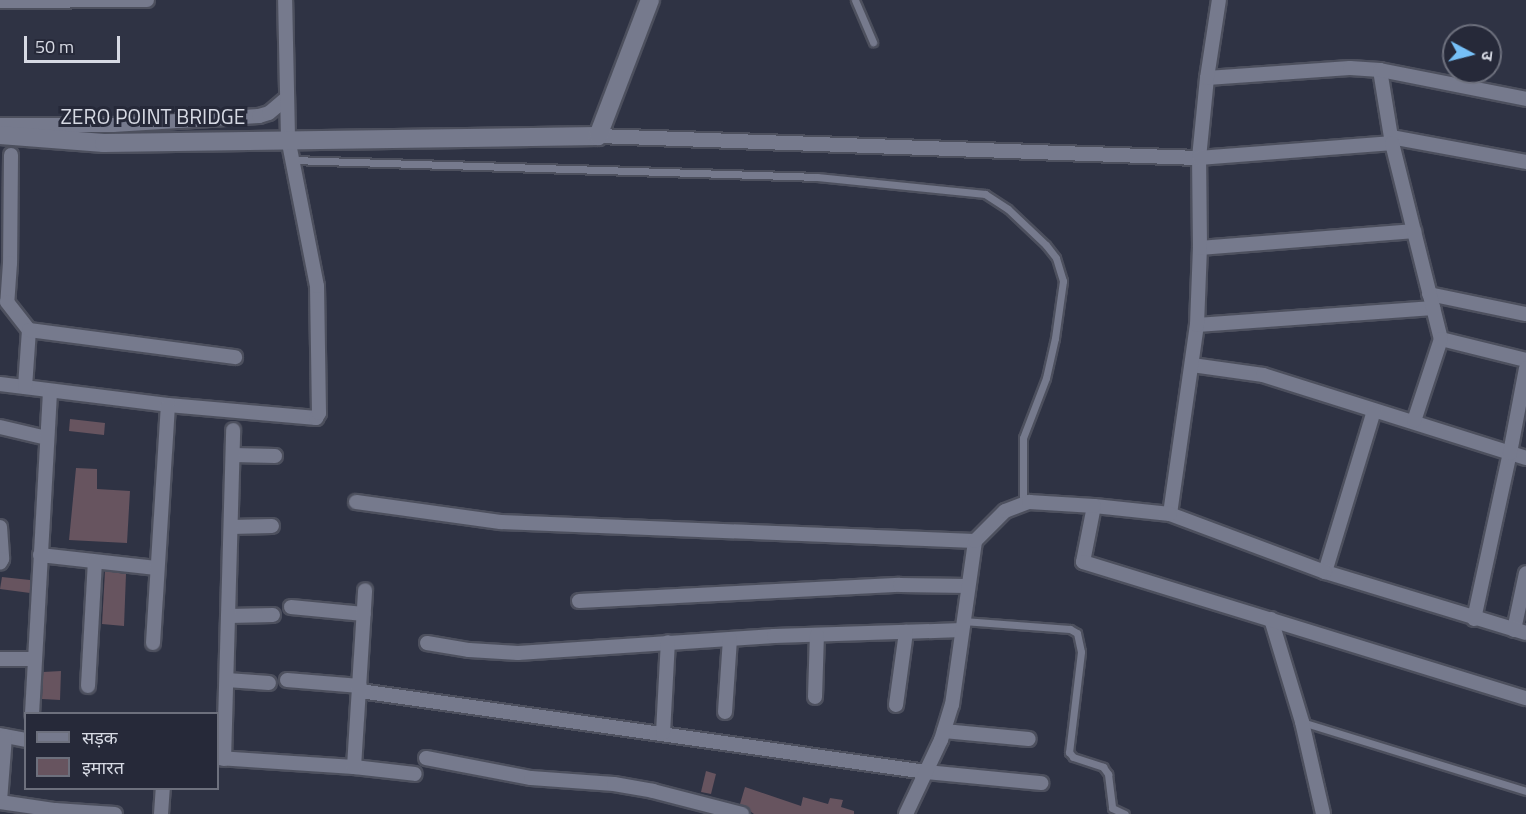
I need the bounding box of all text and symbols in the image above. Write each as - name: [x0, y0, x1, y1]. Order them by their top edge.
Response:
- scale bar: [27, 24, 123, 62]
- north arrow: [1442, 24, 1502, 84]
- text: 50 m: [35, 33, 74, 60]
- text: उ: [1475, 50, 1500, 62]
- street label: ZERO POINT BRIDGE: [61, 103, 245, 129]
- legend: [24, 712, 219, 790]
- text: सड़क: [82, 724, 118, 751]
- text: इमारत: [82, 754, 124, 781]

